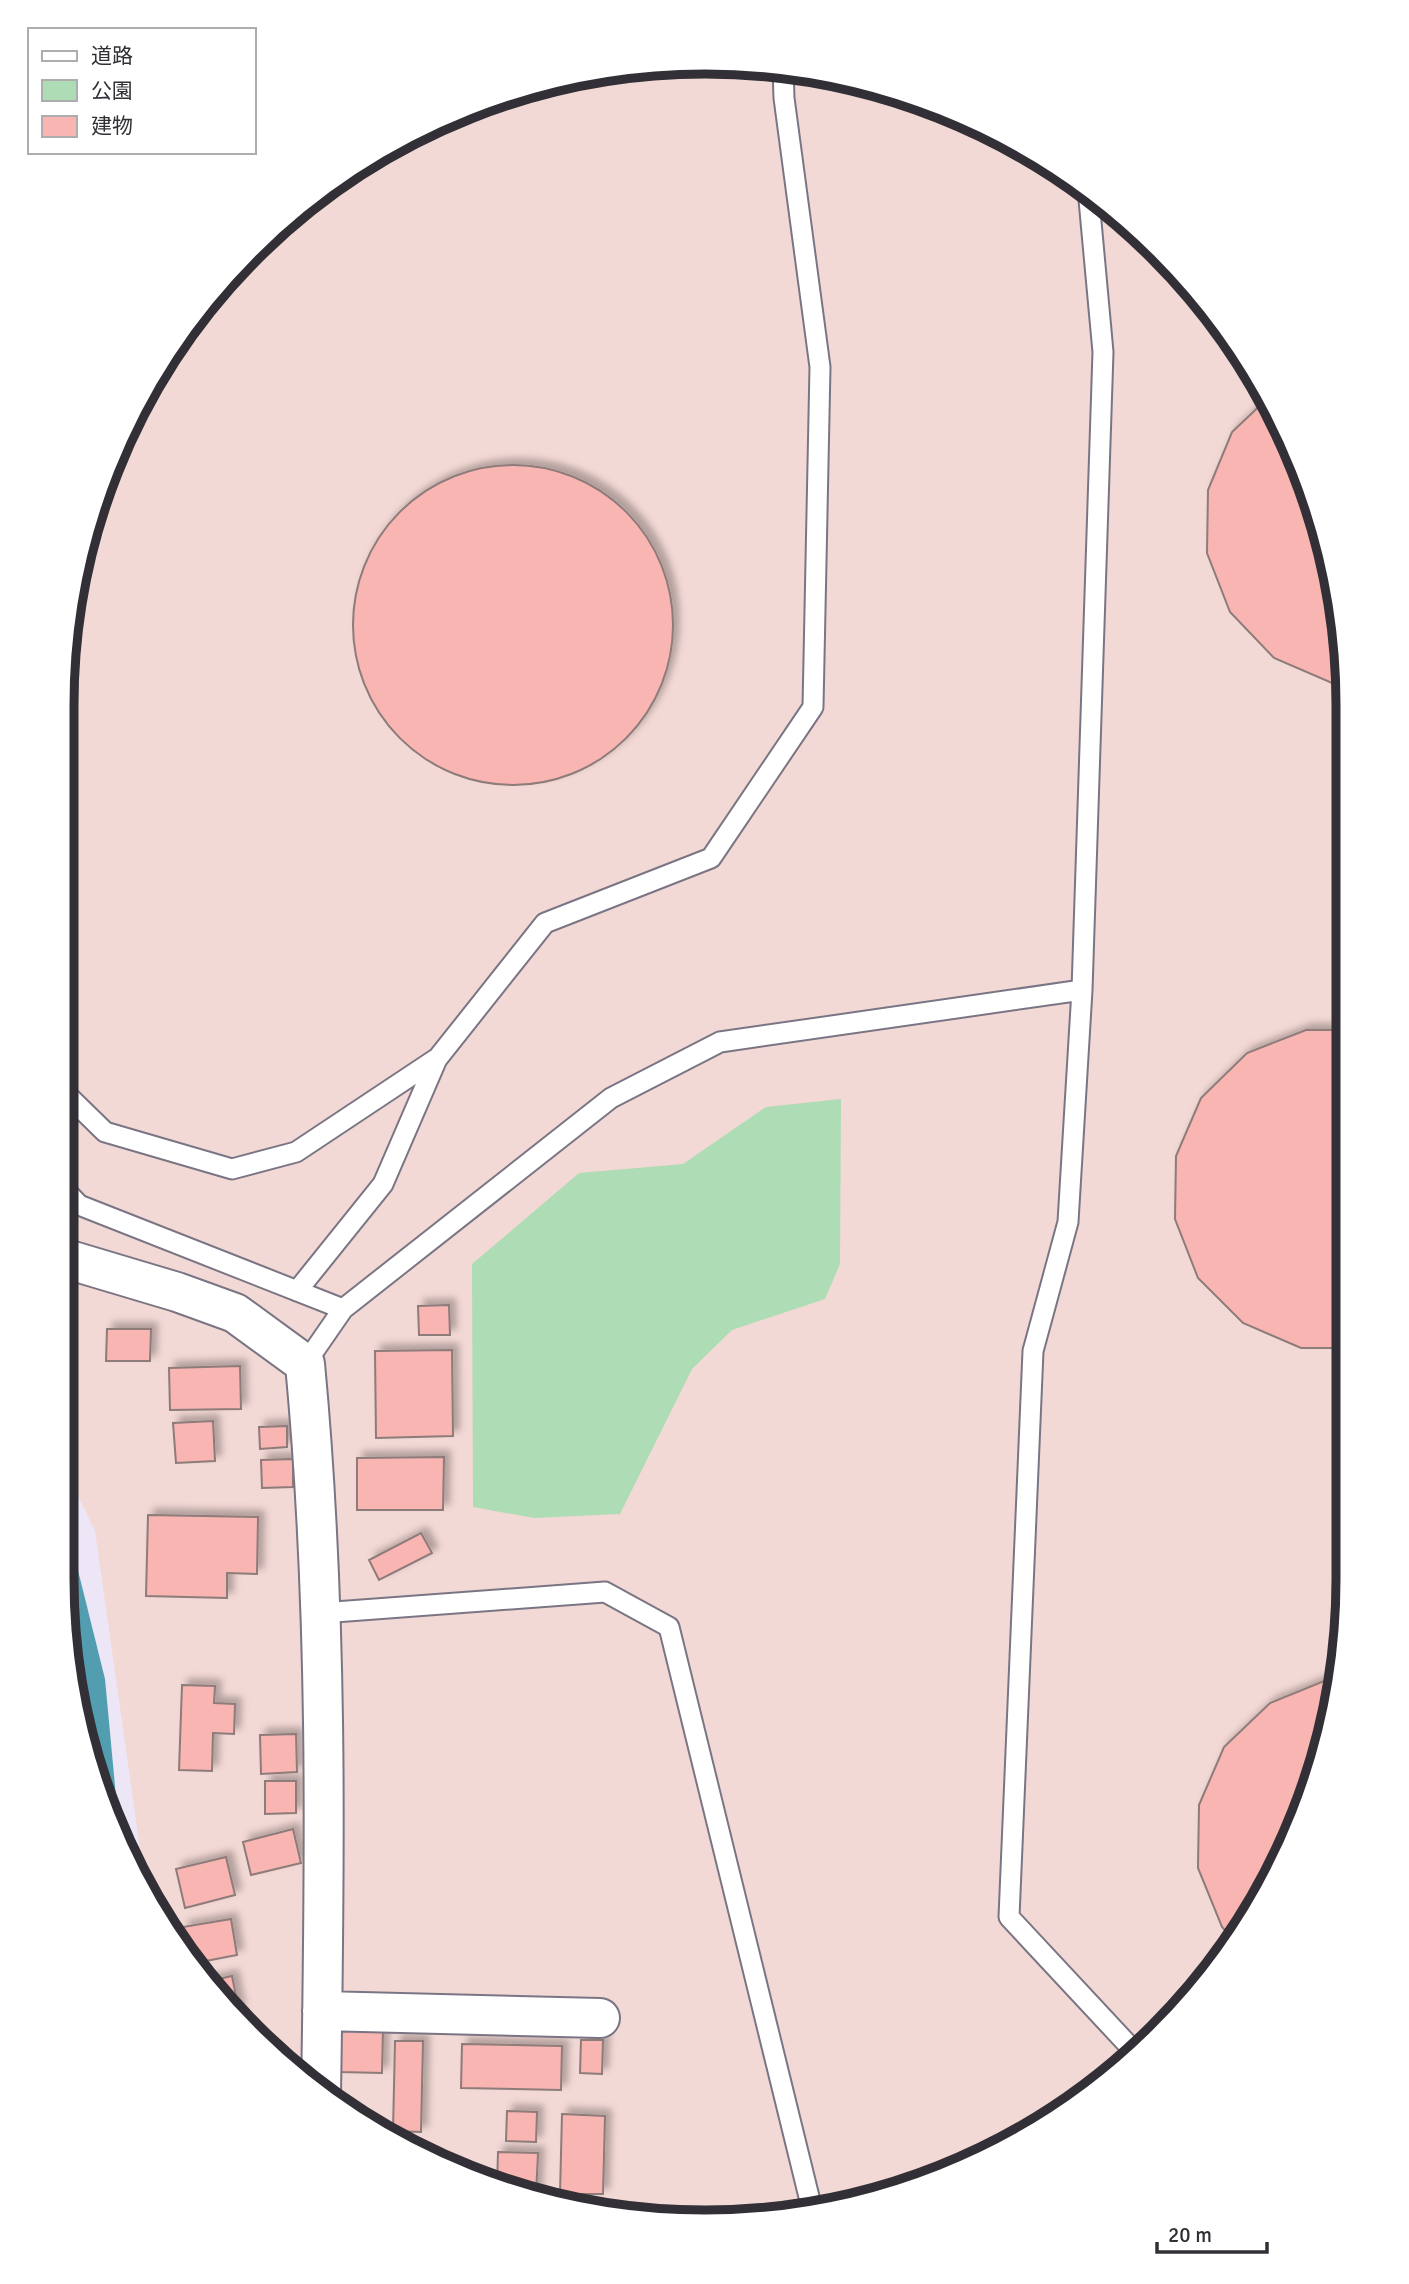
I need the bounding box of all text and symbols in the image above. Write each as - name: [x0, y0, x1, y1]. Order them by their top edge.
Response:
- legend: [28, 28, 256, 154]
- text: 道路: [91, 43, 133, 69]
- text: 公園: [91, 78, 133, 104]
- text: 建物: [91, 113, 133, 139]
- scale bar: [1157, 2210, 1267, 2254]
- text: 20 m: [1168, 2222, 1212, 2248]

